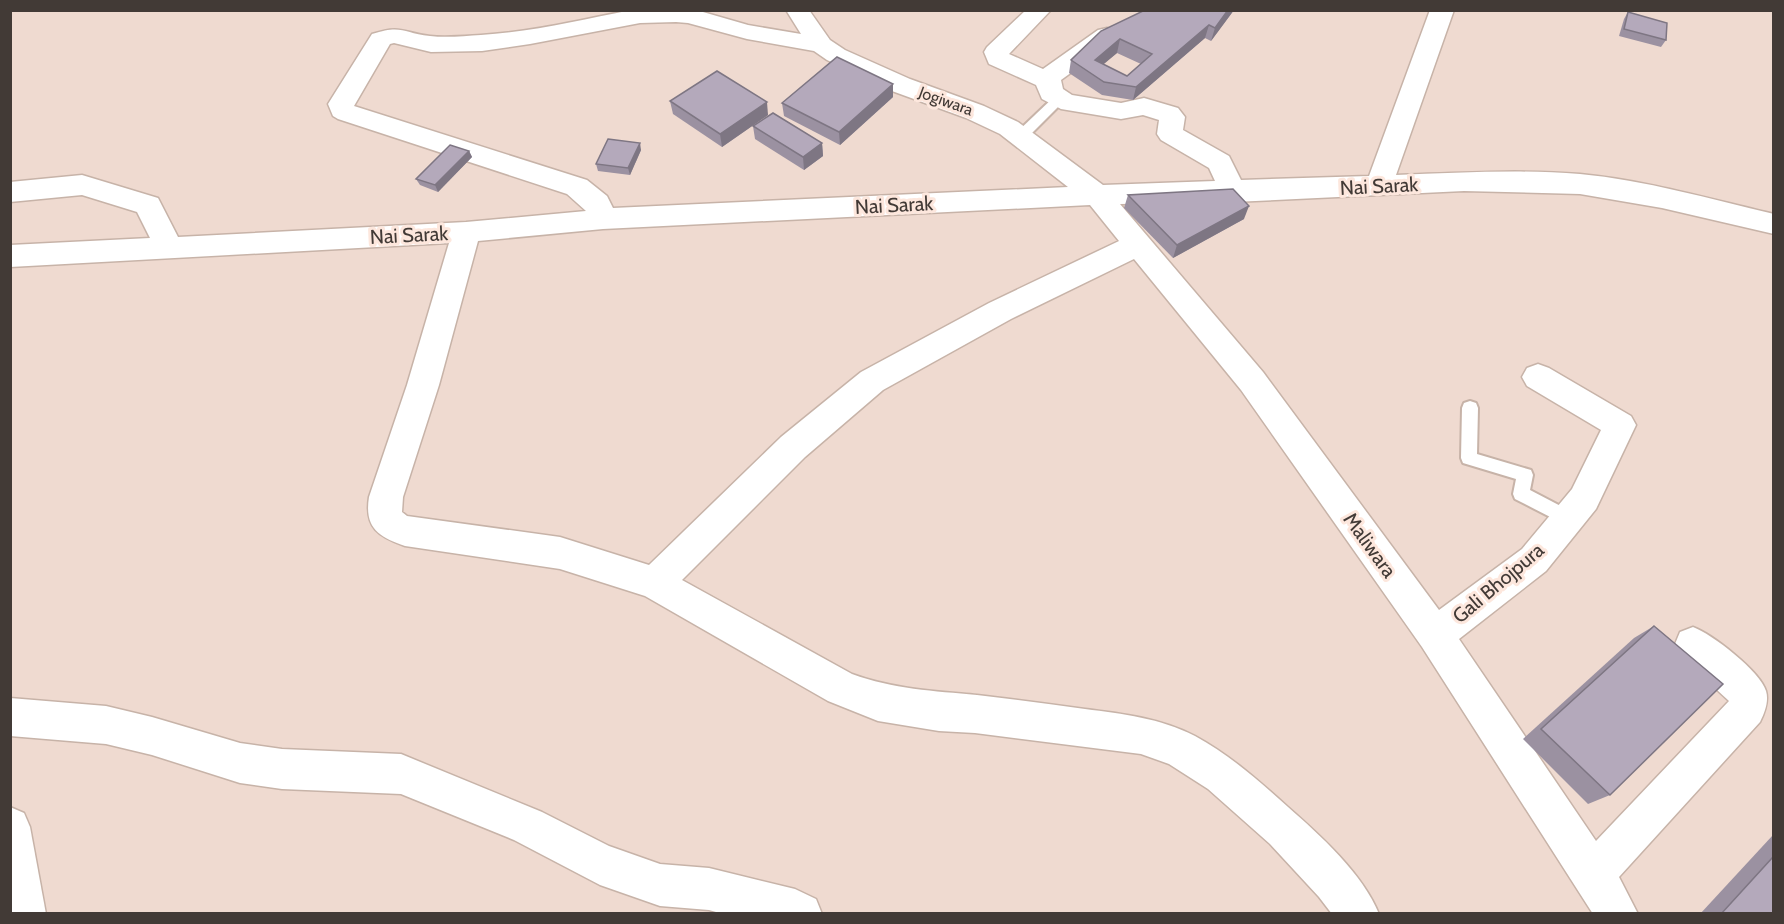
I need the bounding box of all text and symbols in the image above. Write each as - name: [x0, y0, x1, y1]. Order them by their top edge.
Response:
- street label: Jogiwara: [915, 82, 976, 120]
- street label: Nai Sarak: [1339, 172, 1419, 200]
- street label: Nai Sarak: [854, 191, 934, 219]
- street label: Nai Sarak: [369, 221, 449, 249]
- street label: Maliwara: [1338, 508, 1402, 583]
- street label: Gali Bhojpura: [1447, 538, 1549, 628]

